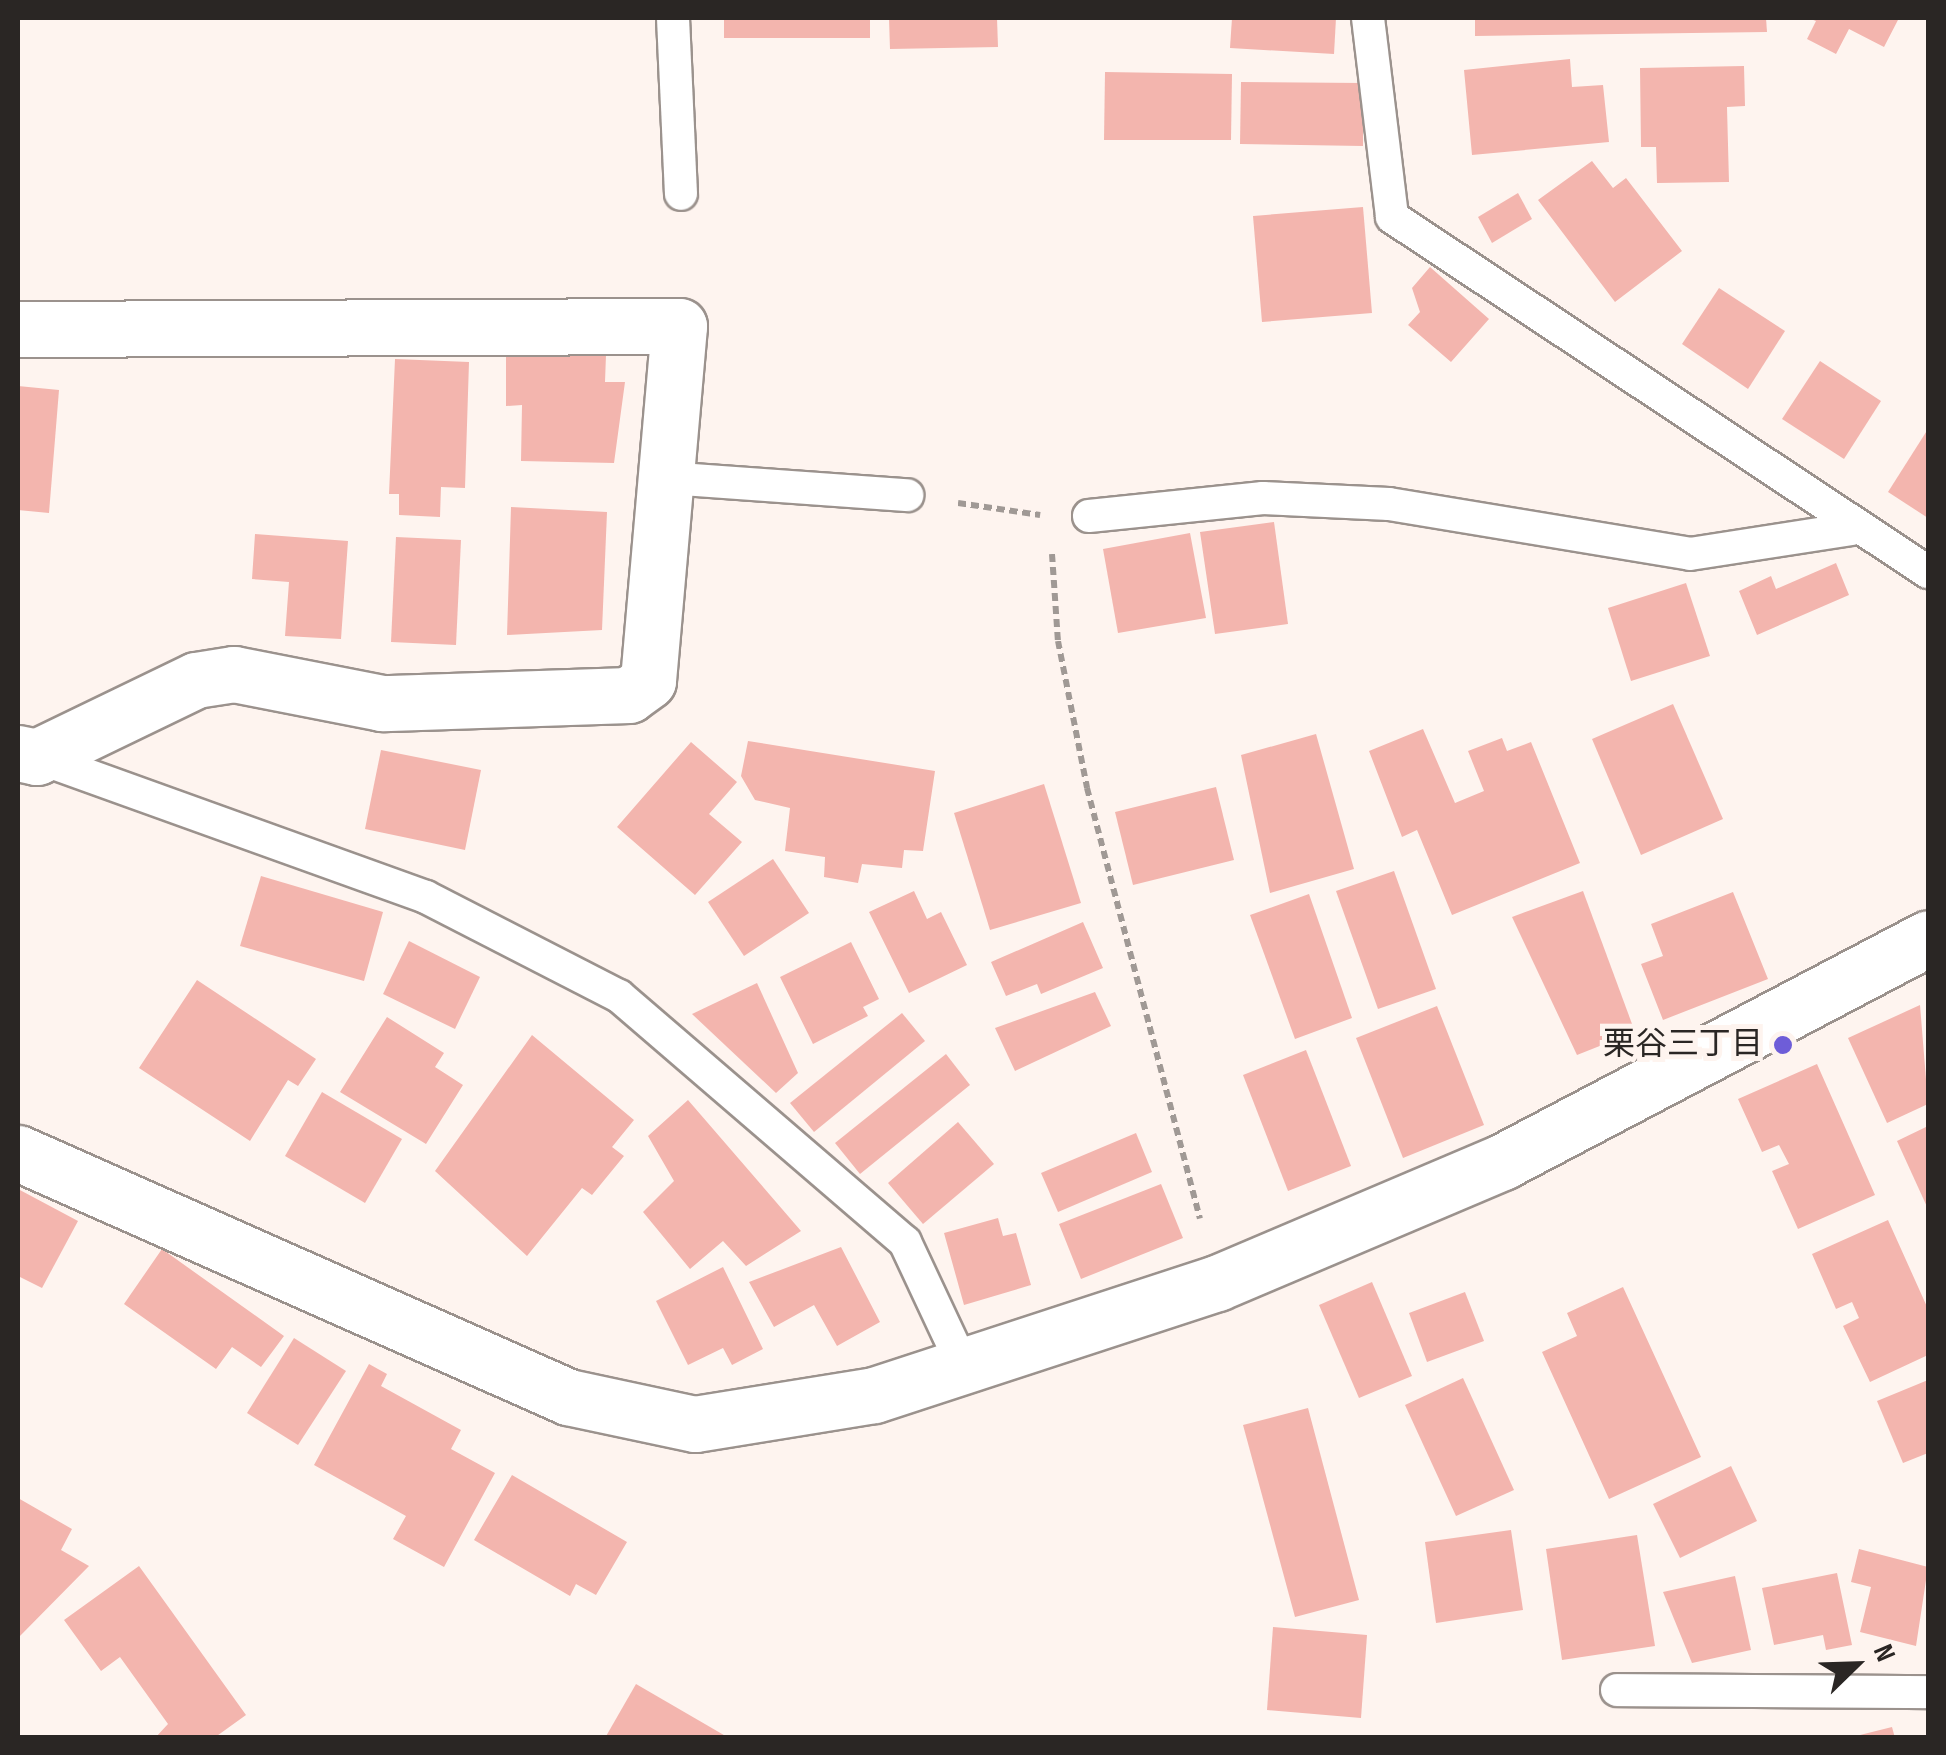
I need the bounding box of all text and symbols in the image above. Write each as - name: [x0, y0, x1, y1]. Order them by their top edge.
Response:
- place label: 栗谷三丁目: [1603, 1026, 1763, 1064]
- marker: 栗谷三丁目: [1772, 1034, 1794, 1056]
- north arrow: [1806, 1615, 1906, 1715]
- text: N: [1866, 1640, 1902, 1666]

